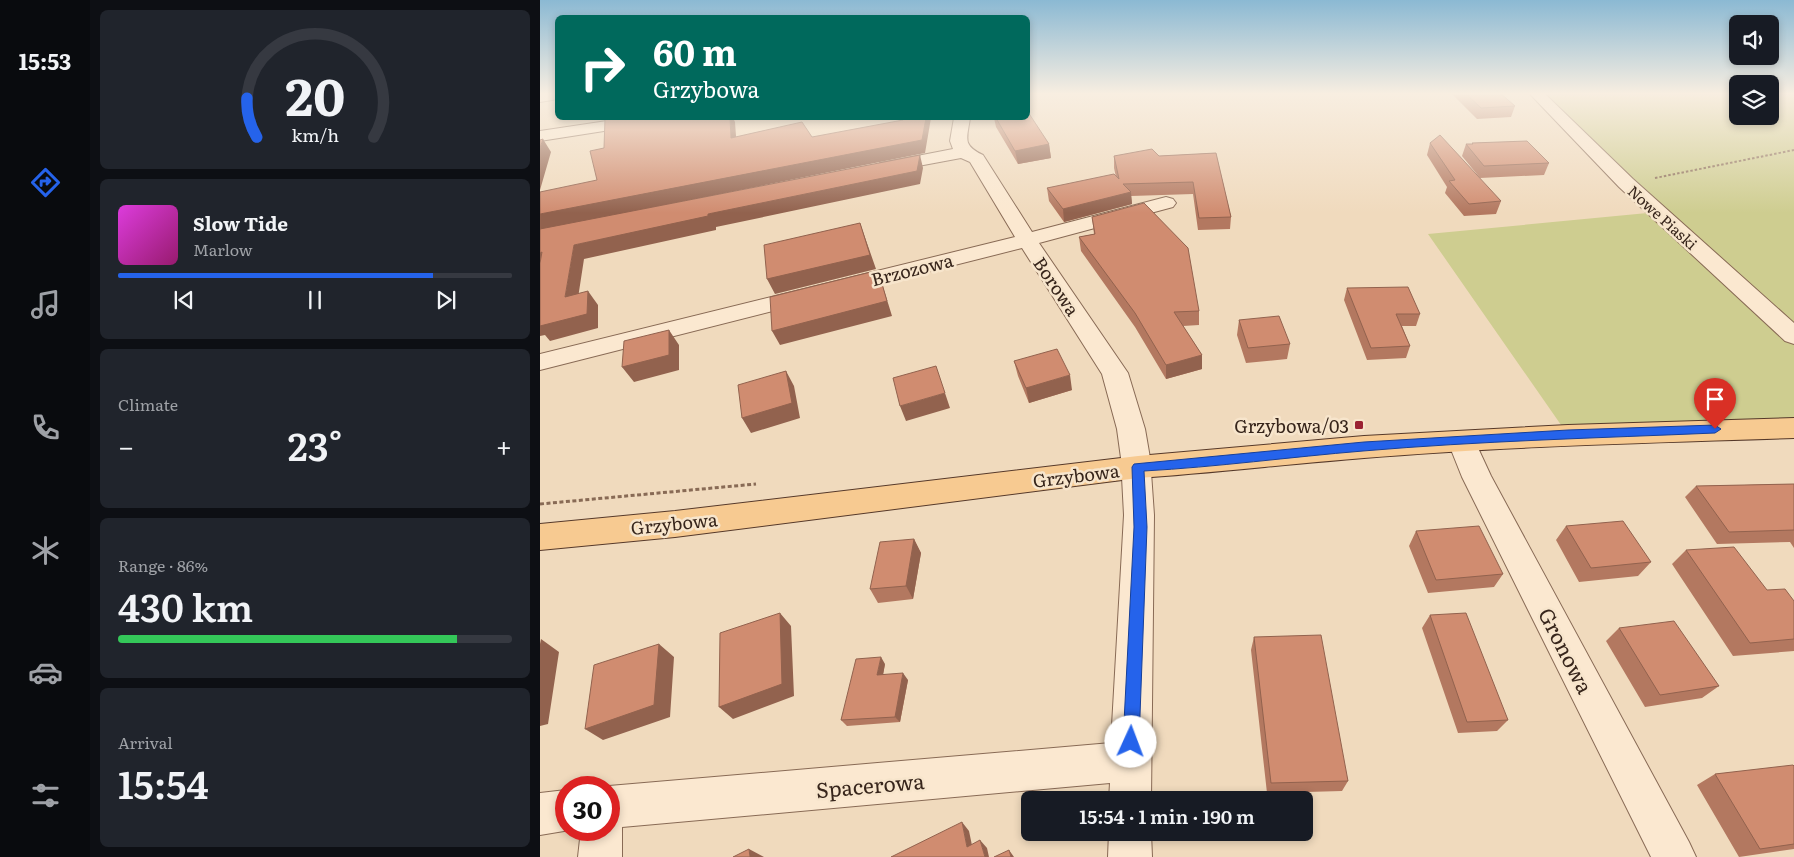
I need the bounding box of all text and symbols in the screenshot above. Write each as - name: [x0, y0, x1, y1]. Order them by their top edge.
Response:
- map controls: [1729, 15, 1779, 125]
- button: sound: [1729, 15, 1779, 65]
- text: 60 m: [653, 25, 737, 77]
- icon: right: [570, 35, 635, 100]
- text: 15:53: [19, 44, 71, 77]
- text: 20: [285, 55, 345, 132]
- text: Grzybowa: [653, 72, 759, 105]
- button: layers: [1729, 75, 1779, 125]
- text: km/h: [291, 121, 339, 148]
- icon: directions: [28, 165, 63, 200]
- street label: Nowe Piaski: [1623, 179, 1703, 255]
- text: Slow Tide: [193, 209, 288, 237]
- text: Marlow: [193, 237, 253, 261]
- street label: Brzozowa: [868, 246, 956, 292]
- street label: Borowa: [1027, 251, 1087, 321]
- icon: previous: [170, 286, 198, 314]
- icon: pause: [301, 286, 329, 314]
- icon: next: [432, 286, 460, 314]
- icon: music: [28, 287, 63, 322]
- pin: [1694, 378, 1736, 429]
- icon: arrive: [1701, 385, 1729, 413]
- text: Climate: [118, 392, 178, 416]
- icon: phone: [28, 410, 63, 445]
- place label: Grzybowa/03: [1234, 412, 1349, 439]
- text: 23°: [288, 416, 342, 473]
- marker: Grzybowa/03: [1353, 419, 1365, 431]
- text: −: [118, 424, 134, 466]
- text: +: [496, 424, 512, 466]
- street label: Grzybowa: [1031, 456, 1121, 494]
- street label: Grzybowa: [629, 505, 719, 541]
- icon: climate: [28, 533, 63, 568]
- text: Range · 86%: [118, 553, 208, 577]
- text: 430 km: [118, 577, 253, 634]
- street label: Gronowa: [1532, 602, 1602, 699]
- icon: car: [28, 655, 63, 690]
- position arrow: [1104, 715, 1156, 767]
- text: Arrival: [118, 730, 173, 754]
- text: 15:54: [118, 754, 209, 811]
- street label: Spacerowa: [814, 764, 926, 804]
- speed limit sign: 30: [555, 776, 620, 841]
- icon: filters: [28, 778, 63, 813]
- text: 15:54 · 1 min · 190 m: [1079, 802, 1255, 830]

